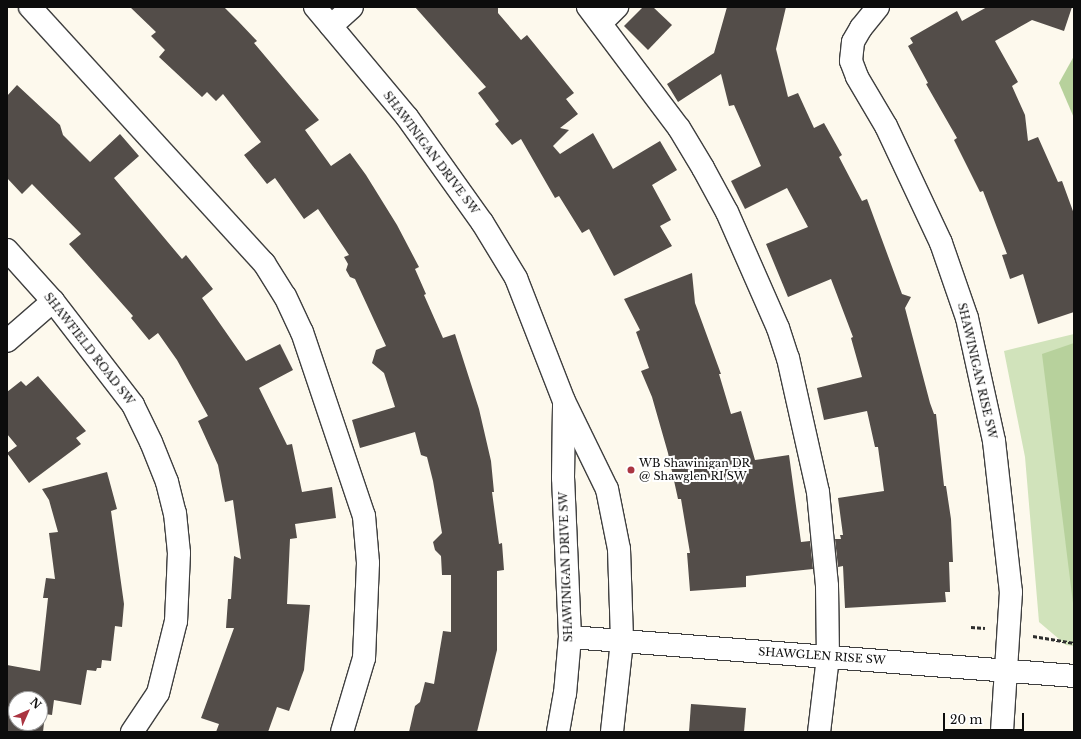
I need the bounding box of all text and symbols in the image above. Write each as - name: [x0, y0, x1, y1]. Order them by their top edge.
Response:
- street label: SHAWINIGAN DRIVE SW: [380, 89, 482, 217]
- street label: SHAWFIELD ROAD SW: [41, 290, 137, 408]
- street label: SHAWINIGAN RISE SW: [955, 302, 999, 440]
- place label: WB Shawinigan DR @ Shawglen RI SW: [639, 457, 750, 483]
- marker: WB Shawinigan DR @ Shawglen RI SW: [626, 465, 636, 475]
- street label: SHAWINIGAN DRIVE SW: [557, 492, 575, 642]
- street label: SHAWGLEN RISE SW: [758, 645, 886, 667]
- north arrow: [8, 691, 48, 731]
- text: N: [27, 695, 44, 712]
- scale bar: [945, 705, 1026, 731]
- text: 20 m: [950, 712, 982, 727]

